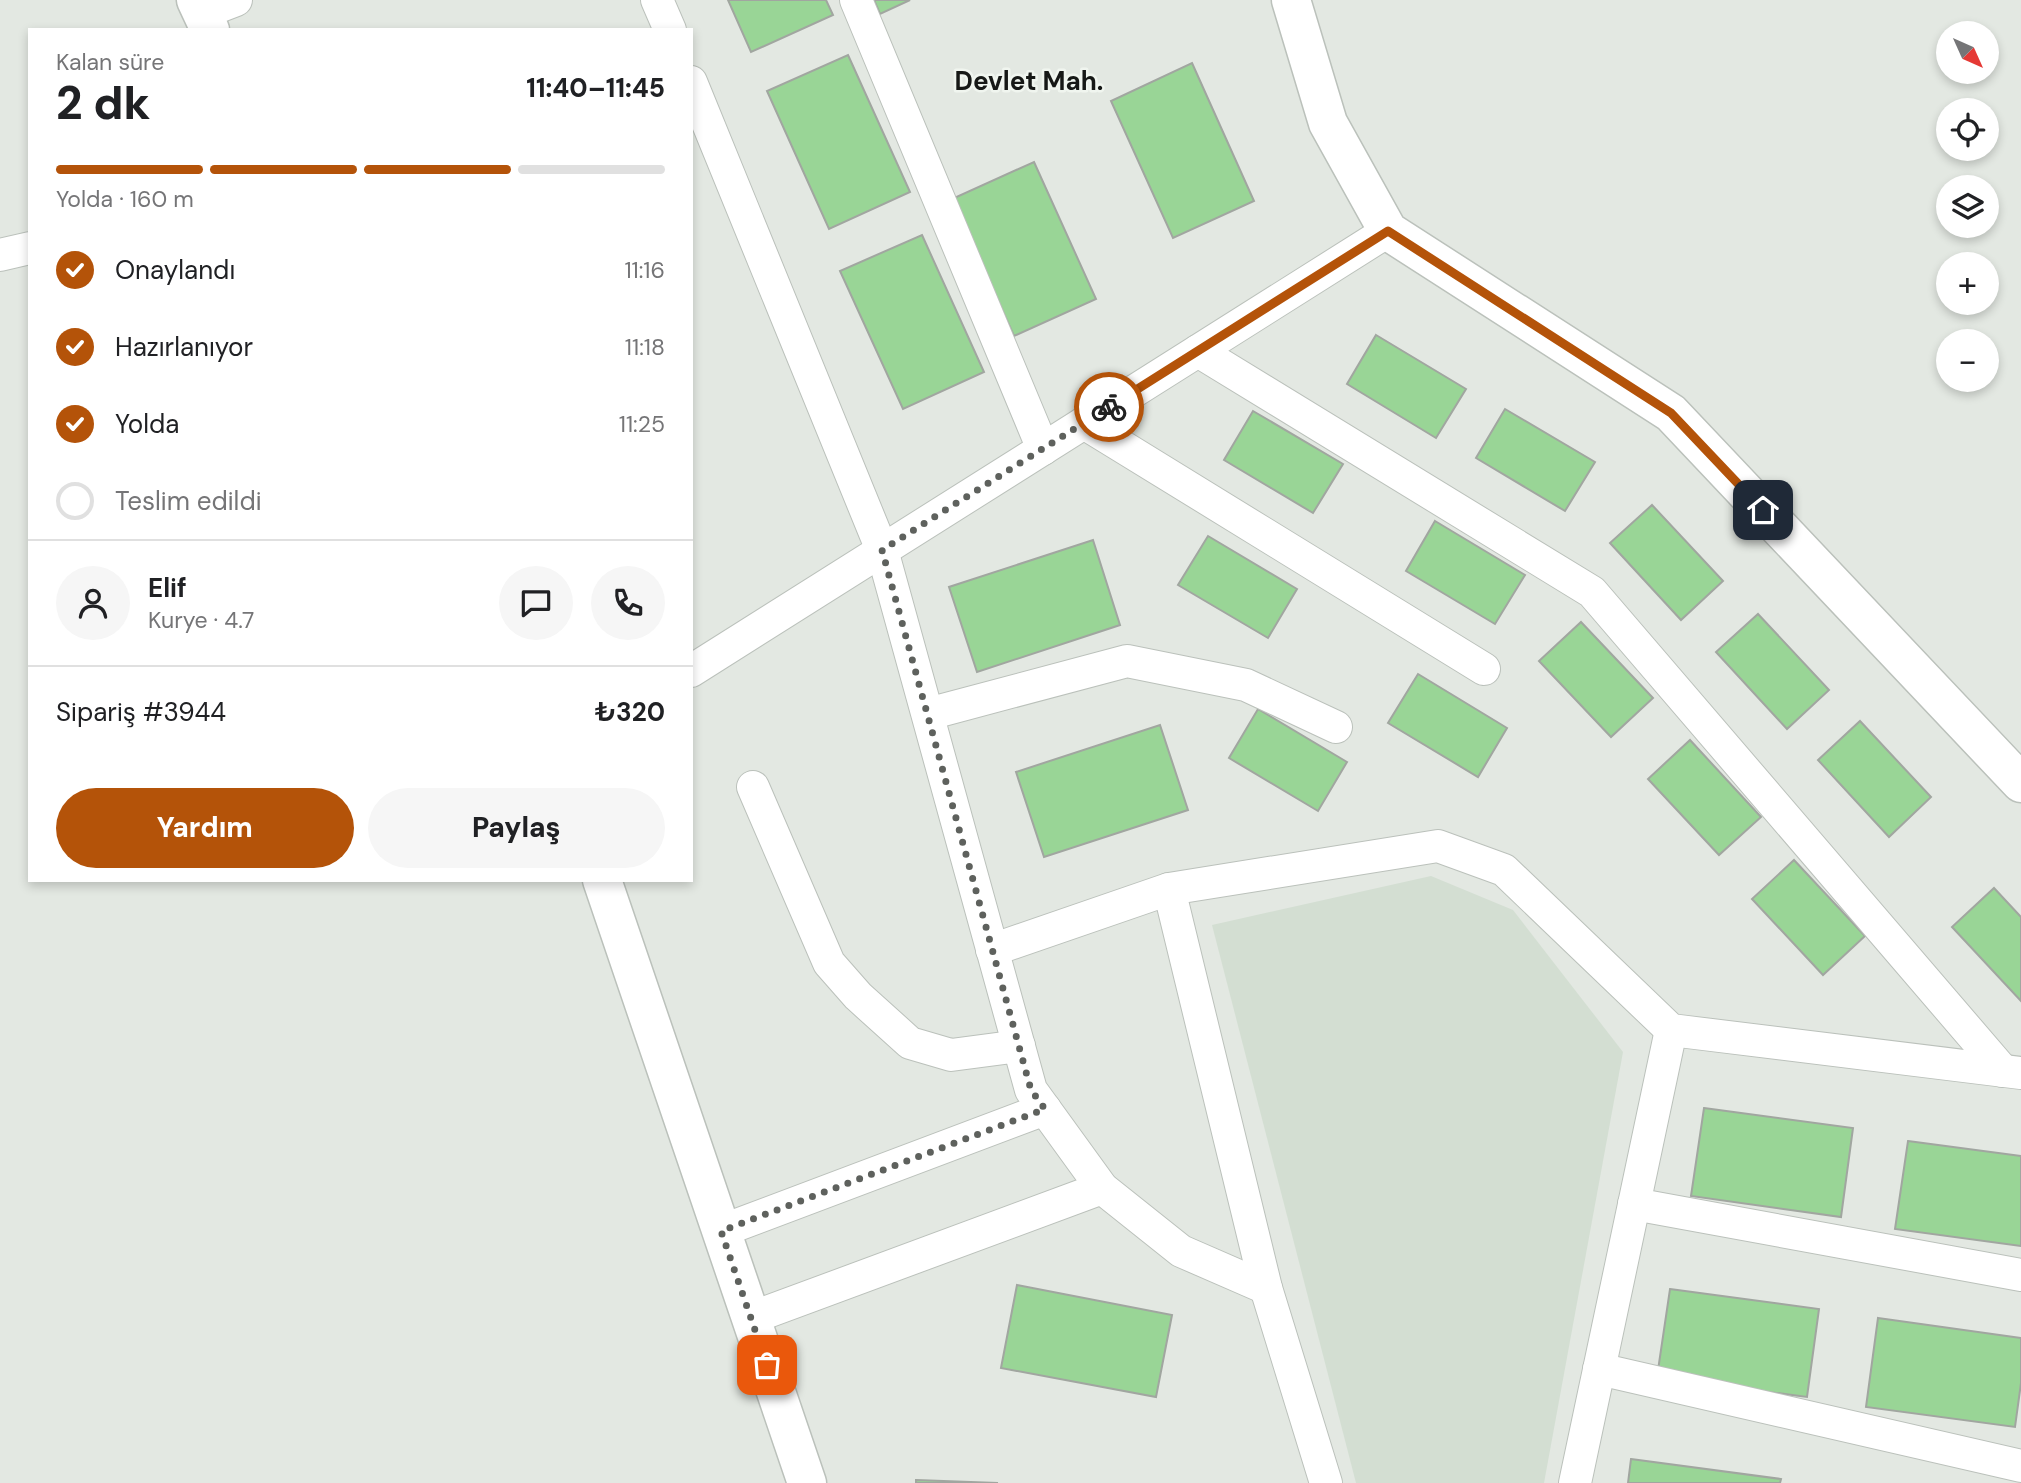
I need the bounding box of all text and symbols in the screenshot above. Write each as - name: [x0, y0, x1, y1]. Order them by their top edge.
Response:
- north arrow: [1936, 21, 1998, 84]
- map controls: [1936, 21, 1999, 392]
- text: Kalan süre: [56, 47, 164, 77]
- district label: Devlet Mah.: [955, 64, 1103, 98]
- text: 11:40–11:45: [526, 71, 665, 105]
- text: 2 dk: [56, 73, 150, 133]
- button: locate: [1936, 98, 1999, 161]
- button: layers: [1936, 175, 1999, 238]
- text: Yolda · 160 m: [56, 184, 194, 214]
- icon: check: [56, 251, 94, 289]
- button: +: [1936, 252, 1999, 315]
- text: Onaylandı: [115, 253, 235, 287]
- text: 11:16: [624, 255, 665, 285]
- icon: check: [56, 328, 94, 366]
- button: −: [1936, 329, 1999, 392]
- text: Hazırlanıyor: [115, 330, 253, 364]
- text: 11:18: [625, 332, 665, 362]
- courier: [1074, 372, 1144, 442]
- icon: bike: [1090, 388, 1128, 426]
- icon: check: [56, 405, 94, 443]
- text: Yolda: [115, 407, 179, 441]
- text: 11:25: [619, 409, 665, 439]
- pin: [1733, 480, 1793, 540]
- text: Teslim edildi: [115, 484, 262, 518]
- icon: home: [1744, 491, 1782, 529]
- button: person: [56, 566, 130, 640]
- button: chat: [499, 566, 573, 640]
- button: phone: [591, 566, 665, 640]
- text: Elif: [148, 571, 187, 605]
- text: Kurye · 4.7: [148, 605, 254, 635]
- text: Sipariş #3944: [56, 695, 226, 729]
- text: ₺320: [595, 695, 665, 729]
- button: Yardım: [56, 788, 354, 868]
- button: Paylaş: [368, 788, 665, 868]
- pin: [737, 1335, 797, 1395]
- icon: bag: [748, 1346, 786, 1384]

